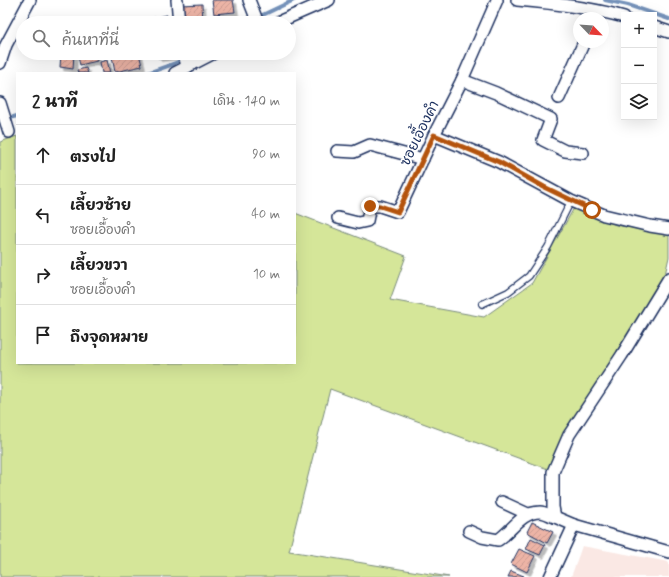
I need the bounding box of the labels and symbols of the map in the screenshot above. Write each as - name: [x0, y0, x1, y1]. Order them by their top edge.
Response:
- north arrow: [573, 12, 609, 48]
- street label: ซอยเอื้องคำ: [393, 96, 443, 169]
- route end: [361, 197, 379, 215]
- route start: [583, 201, 601, 219]

